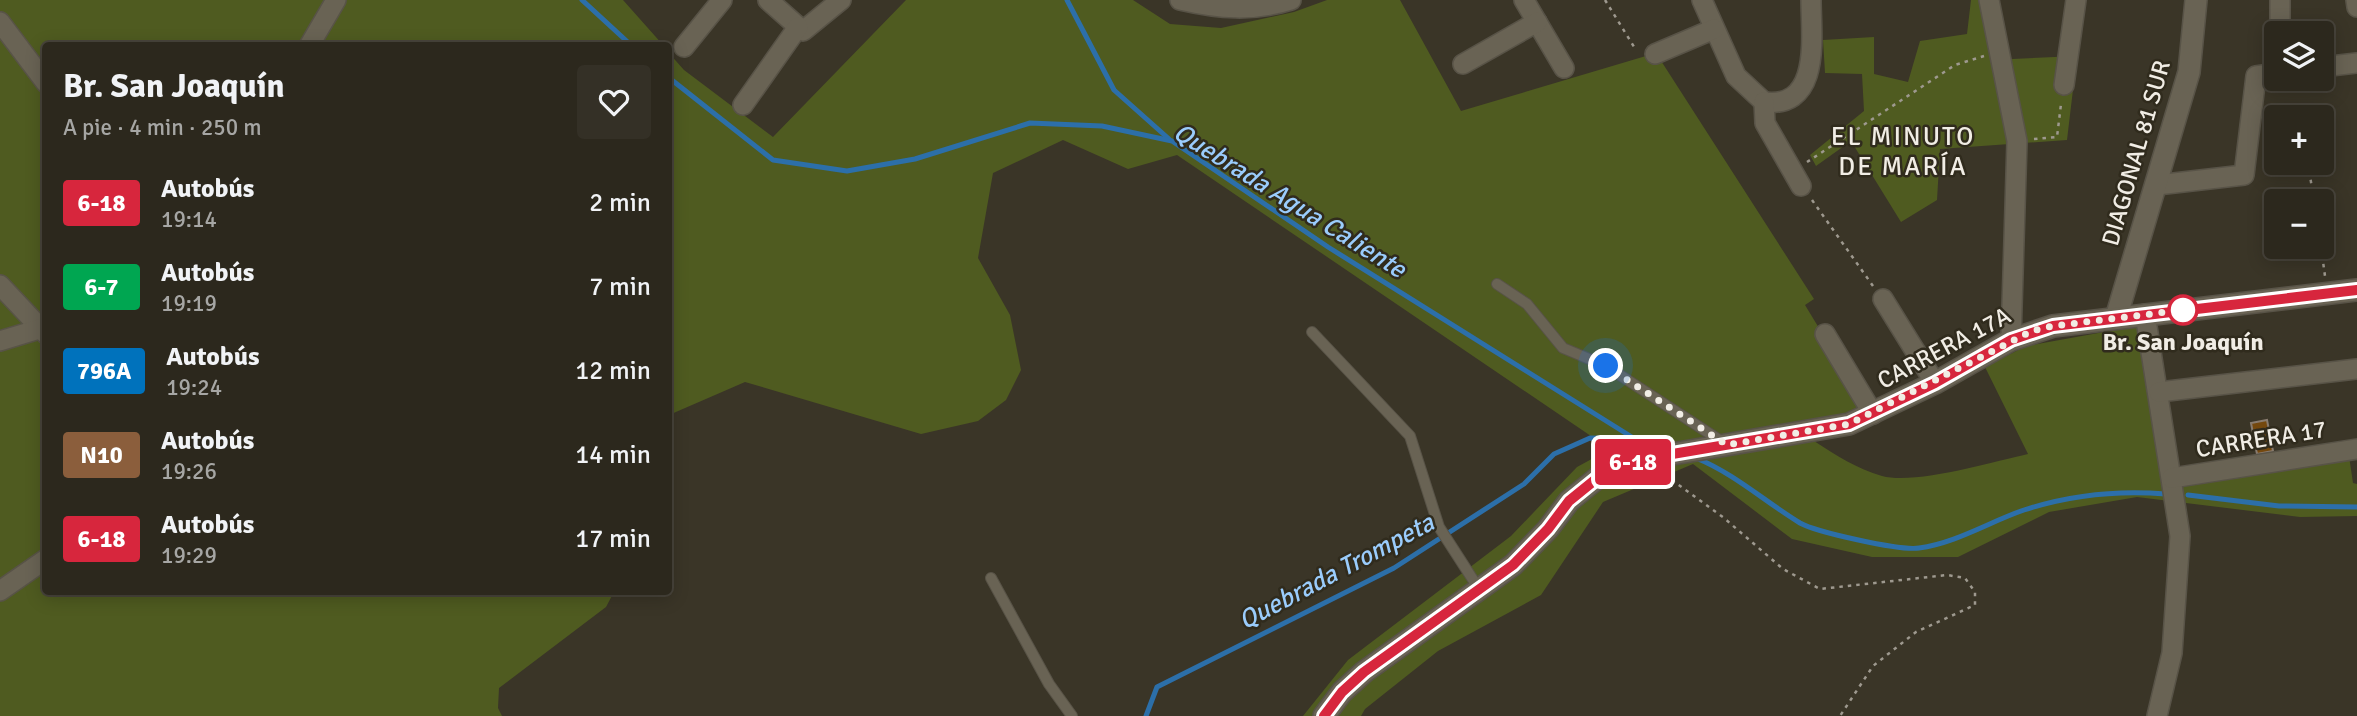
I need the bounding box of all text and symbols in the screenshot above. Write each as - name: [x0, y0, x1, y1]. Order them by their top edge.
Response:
- map controls: [2264, 21, 2334, 259]
- button: layers: [2264, 21, 2334, 91]
- street label: DIAGONAL 81 SUR: [2095, 57, 2177, 249]
- button: heart: [577, 65, 651, 139]
- text: Br. San Joaquín: [63, 66, 285, 107]
- button: +: [2264, 105, 2334, 175]
- text: A pie · 4 min · 250 m: [63, 113, 262, 142]
- water label: Quebrada Agua Caliente: [1167, 116, 1413, 286]
- district label: EL MINUTO DE MARÍA: [1831, 121, 1975, 183]
- text: Autobús: [161, 173, 254, 205]
- text: 2 min: [589, 187, 651, 219]
- text: 6-18: [78, 188, 125, 218]
- button: −: [2264, 189, 2334, 259]
- text: 19:14: [161, 205, 217, 234]
- text: Autobús: [161, 257, 254, 289]
- text: 7 min: [589, 271, 651, 303]
- text: 6-7: [84, 272, 119, 302]
- text: 19:19: [161, 289, 217, 318]
- marker: Br. San Joaquín: [2168, 295, 2198, 325]
- street label: CARRERA 17A: [1872, 300, 2016, 396]
- place label: Br. San Joaquín: [2102, 327, 2264, 357]
- text: Autobús: [166, 341, 260, 373]
- your location: [1588, 348, 1623, 383]
- text: 12 min: [575, 355, 651, 387]
- text: 796A: [77, 356, 131, 386]
- text: 19:24: [166, 373, 222, 402]
- street label: CARRERA 17: [2194, 414, 2328, 464]
- text: Autobús: [161, 425, 254, 457]
- text: 14 min: [575, 439, 651, 471]
- line badge: 6-18: [1584, 439, 1682, 485]
- text: N10: [80, 440, 123, 470]
- text: 6-18: [1609, 447, 1657, 477]
- text: 19:26: [161, 457, 217, 486]
- water label: Quebrada Trompeta: [1233, 506, 1440, 637]
- text: Autobús: [161, 509, 254, 541]
- text: 17 min: [575, 523, 651, 555]
- text: 6-18: [78, 524, 125, 554]
- text: 19:29: [161, 541, 217, 570]

